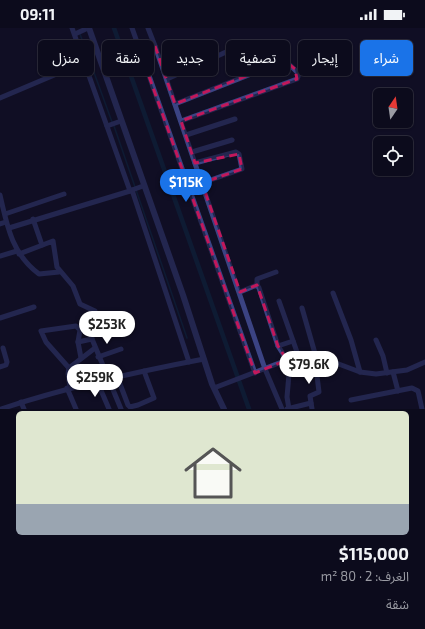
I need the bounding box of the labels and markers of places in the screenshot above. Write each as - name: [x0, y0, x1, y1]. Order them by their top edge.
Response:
- pin: $115K: [158, 169, 214, 203]
- pin: $253K: [79, 311, 135, 345]
- pin: $79.6K: [276, 351, 342, 385]
- pin: $259K: [67, 364, 123, 398]

